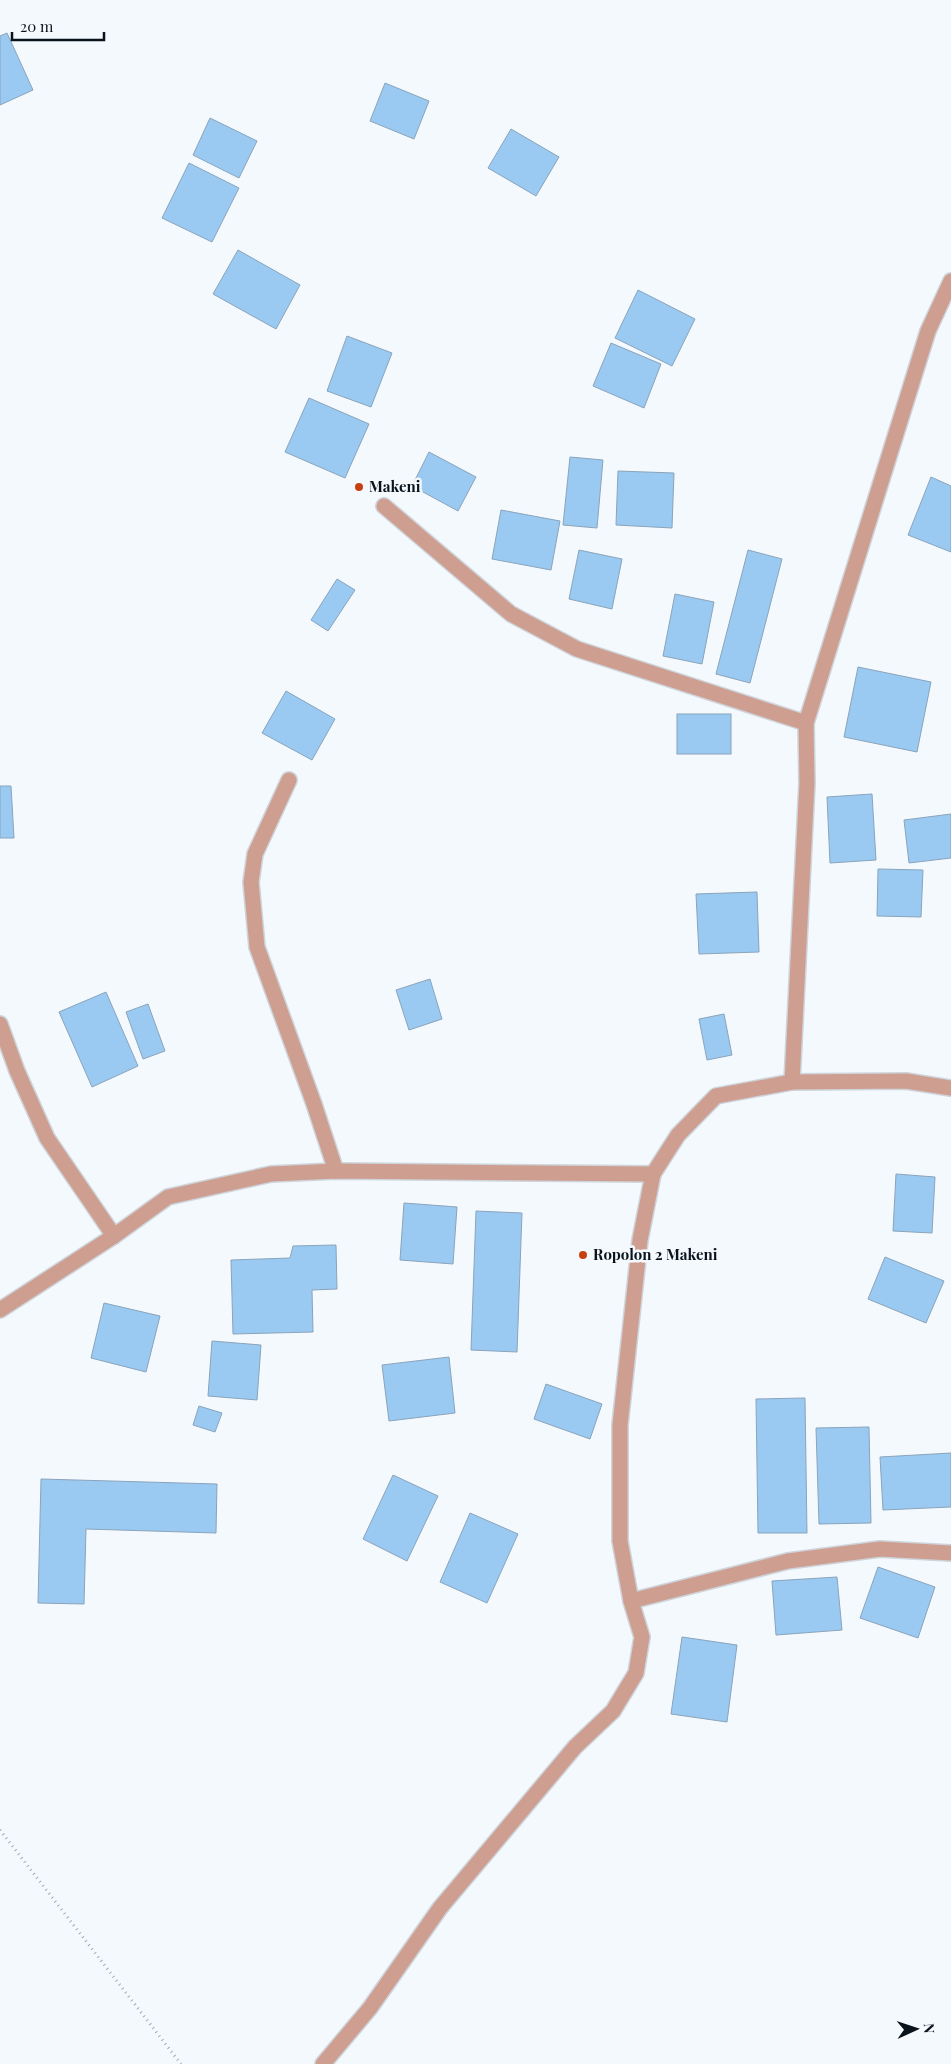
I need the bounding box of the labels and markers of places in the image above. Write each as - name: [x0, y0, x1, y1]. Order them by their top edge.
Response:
- place label: Makeni: [369, 476, 421, 496]
- marker: Makeni: [353, 481, 365, 493]
- place label: Ropolon 2 Makeni: [593, 1244, 718, 1264]
- marker: Ropolon 2 Makeni: [577, 1249, 589, 1261]

